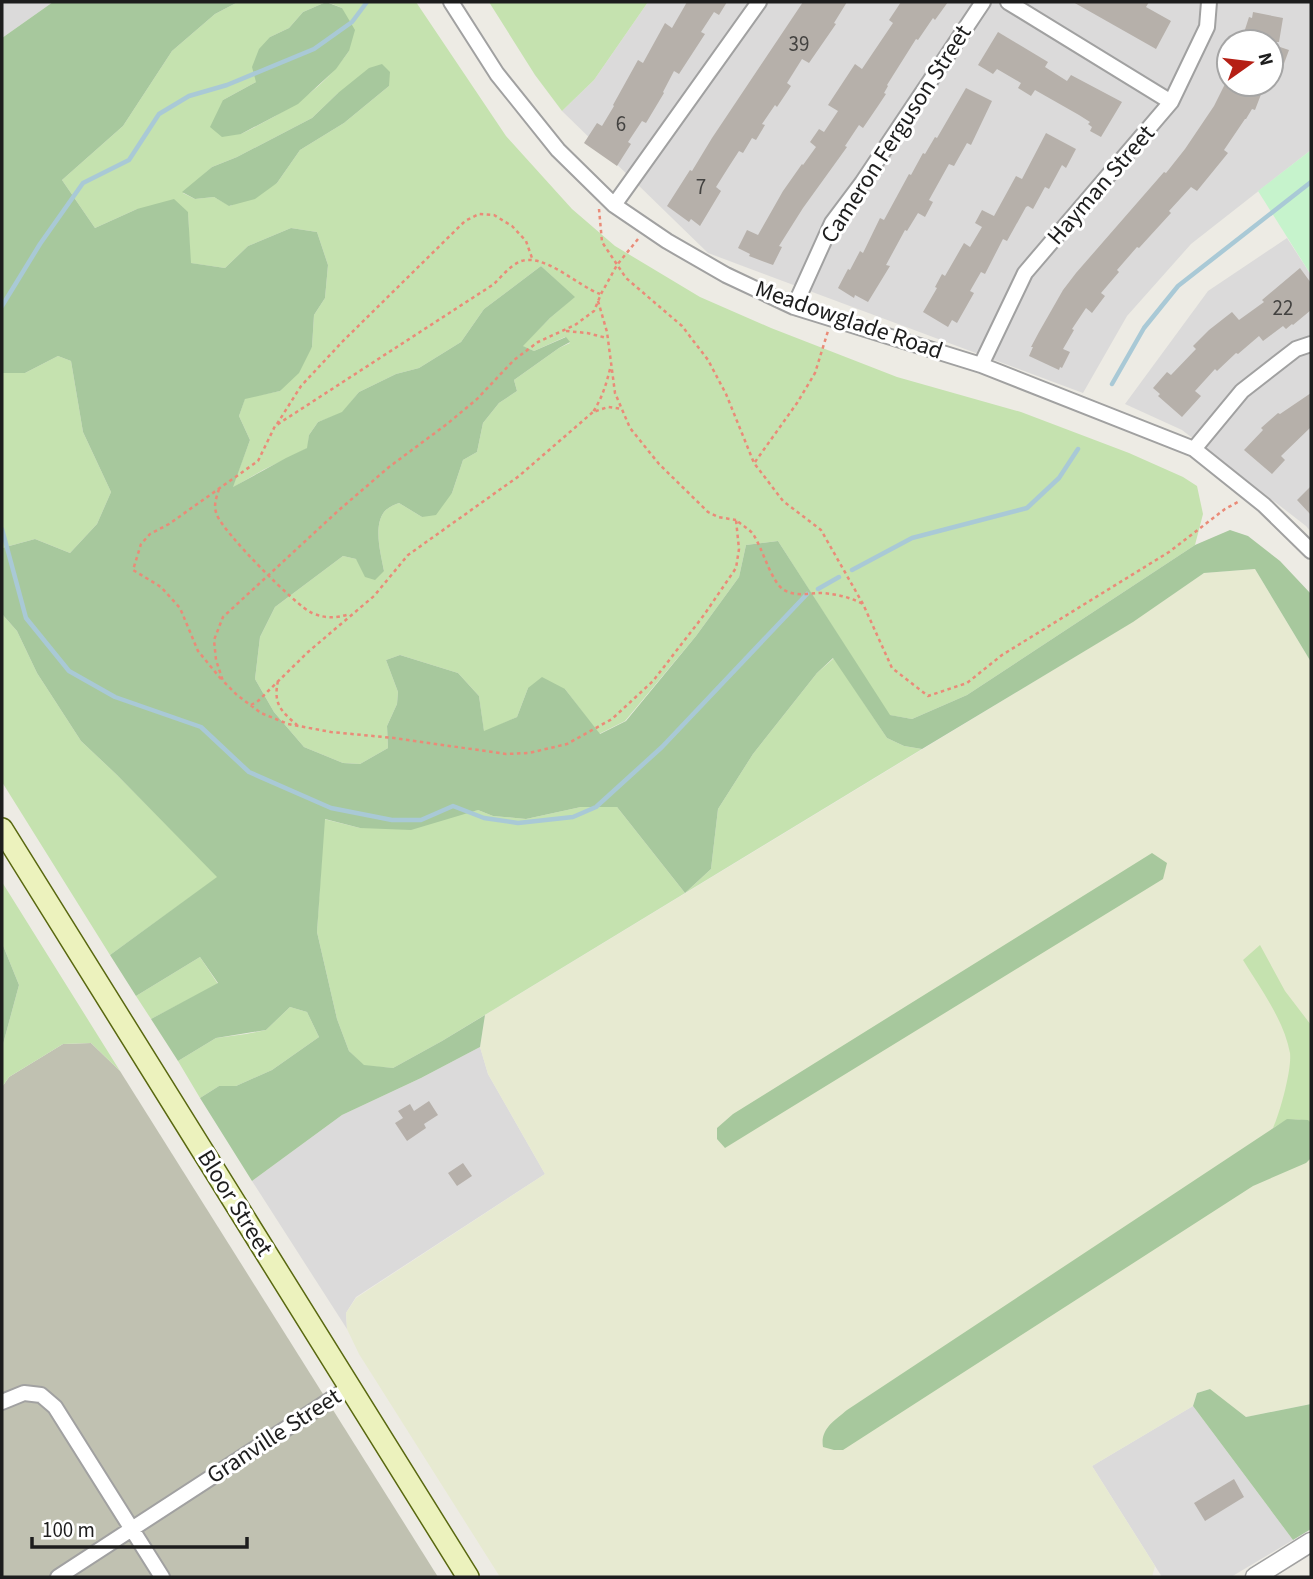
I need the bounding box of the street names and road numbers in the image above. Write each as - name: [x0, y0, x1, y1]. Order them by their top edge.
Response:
- street label: Cameron Ferguson Street: [812, 18, 980, 250]
- street label: Hayman Street: [1039, 117, 1163, 253]
- street label: Meadowglade Road: [750, 271, 948, 369]
- street label: Bloor Street: [188, 1143, 282, 1263]
- street label: Granville Street: [200, 1379, 348, 1493]

